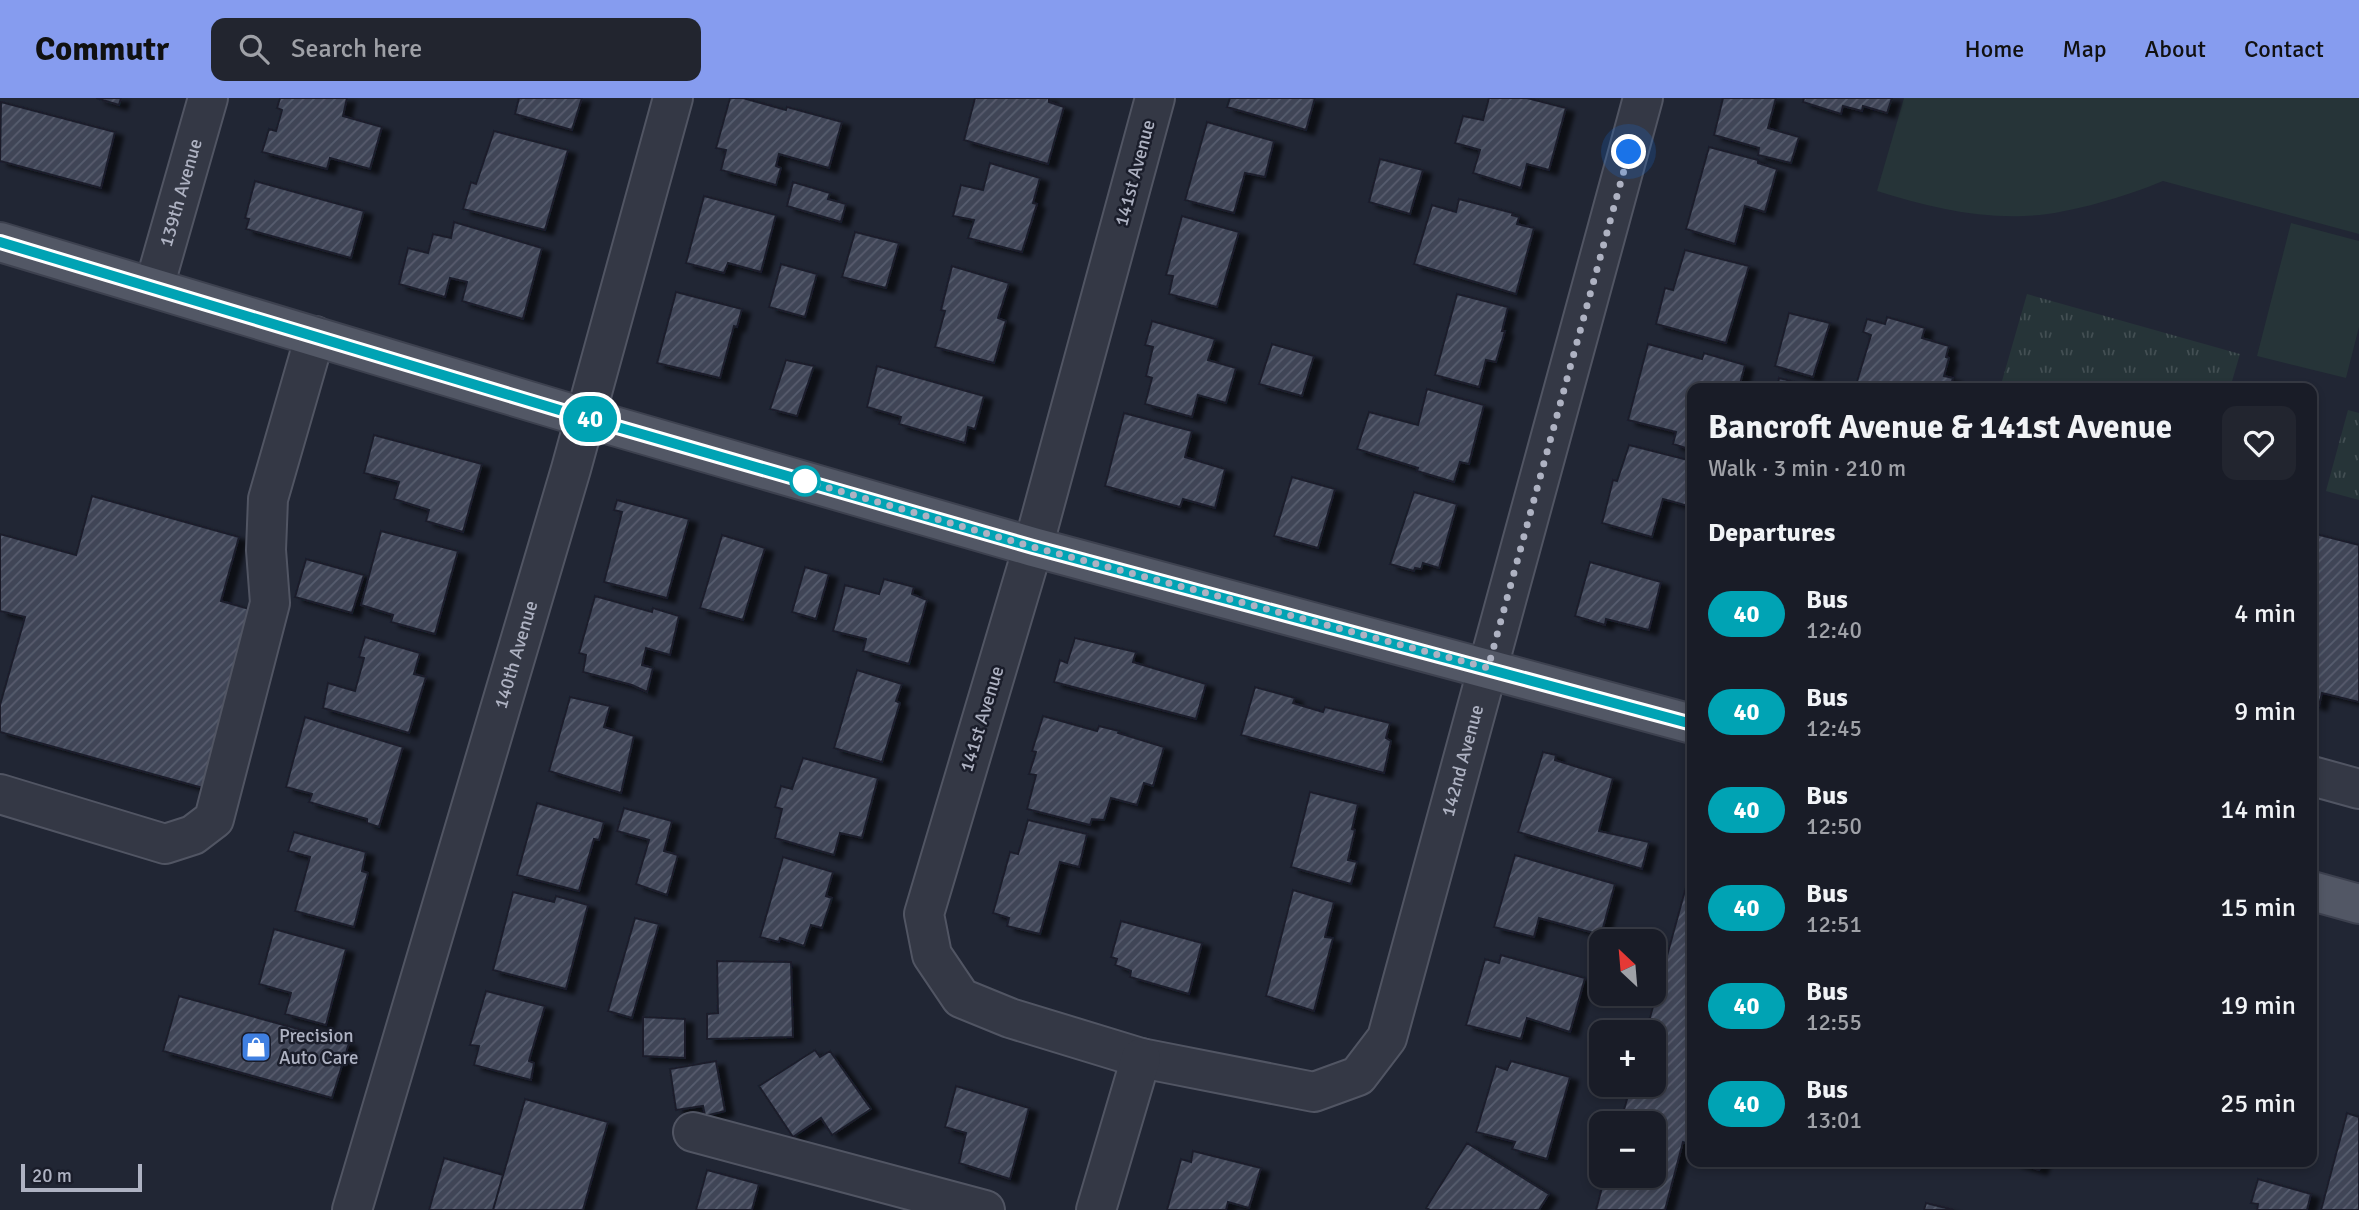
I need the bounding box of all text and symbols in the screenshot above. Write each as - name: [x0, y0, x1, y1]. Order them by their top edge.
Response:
- search box: [211, 18, 701, 81]
- text: Commutr: [35, 29, 169, 70]
- icon: search: [235, 30, 273, 68]
- text: Search here: [291, 33, 422, 65]
- text: Home: [1964, 34, 2024, 64]
- text: Map: [2062, 34, 2107, 64]
- text: About: [2145, 34, 2206, 64]
- text: Contact: [2244, 34, 2324, 64]
- street label: 141st Avenue: [1109, 117, 1161, 229]
- your location: [1611, 134, 1646, 169]
- street label: 139th Avenue: [154, 136, 208, 250]
- line badge: 40: [558, 396, 622, 442]
- text: 40: [577, 404, 603, 434]
- button: heart: [2222, 406, 2296, 480]
- text: Bancroft Avenue & 141st Avenue: [1708, 407, 2172, 448]
- text: Walk · 3 min · 210 m: [1708, 454, 1906, 483]
- unlabelled marker: [790, 466, 820, 496]
- text: Departures: [1708, 517, 1835, 549]
- text: Bus: [1806, 584, 1848, 616]
- street label: 140th Avenue: [489, 598, 543, 712]
- text: 4 min: [2234, 598, 2296, 630]
- text: 40: [1734, 599, 1759, 629]
- text: 12:40: [1806, 616, 1862, 645]
- street label: 141st Avenue: [955, 663, 1009, 775]
- text: Bus: [1806, 682, 1848, 714]
- text: 9 min: [2234, 696, 2296, 728]
- text: 40: [1734, 697, 1759, 727]
- street label: 142nd Avenue: [1436, 702, 1489, 819]
- text: 12:45: [1806, 714, 1862, 743]
- text: Bus: [1806, 780, 1848, 812]
- text: 14 min: [2220, 794, 2296, 826]
- text: 40: [1734, 795, 1759, 825]
- text: 12:50: [1806, 812, 1862, 841]
- text: Bus: [1806, 878, 1848, 910]
- text: 15 min: [2220, 892, 2296, 924]
- text: 40: [1734, 893, 1759, 923]
- text: 12:51: [1806, 910, 1862, 939]
- north arrow: [1589, 929, 1666, 1006]
- map controls: [1589, 929, 1666, 1188]
- text: Bus: [1806, 976, 1848, 1008]
- text: 19 min: [2220, 990, 2296, 1022]
- text: 40: [1734, 991, 1759, 1021]
- text: 12:55: [1806, 1008, 1862, 1037]
- button: +: [1589, 1020, 1666, 1097]
- place label: Precision Auto Care: [279, 1024, 358, 1070]
- shop icon: Precision Auto Care: [239, 1030, 273, 1064]
- text: Bus: [1806, 1074, 1848, 1106]
- text: 25 min: [2220, 1088, 2296, 1120]
- text: 40: [1734, 1089, 1759, 1119]
- text: 13:01: [1806, 1106, 1862, 1135]
- button: −: [1589, 1111, 1666, 1188]
- scale bar: [21, 1161, 142, 1193]
- text: 20 m: [32, 1164, 72, 1188]

